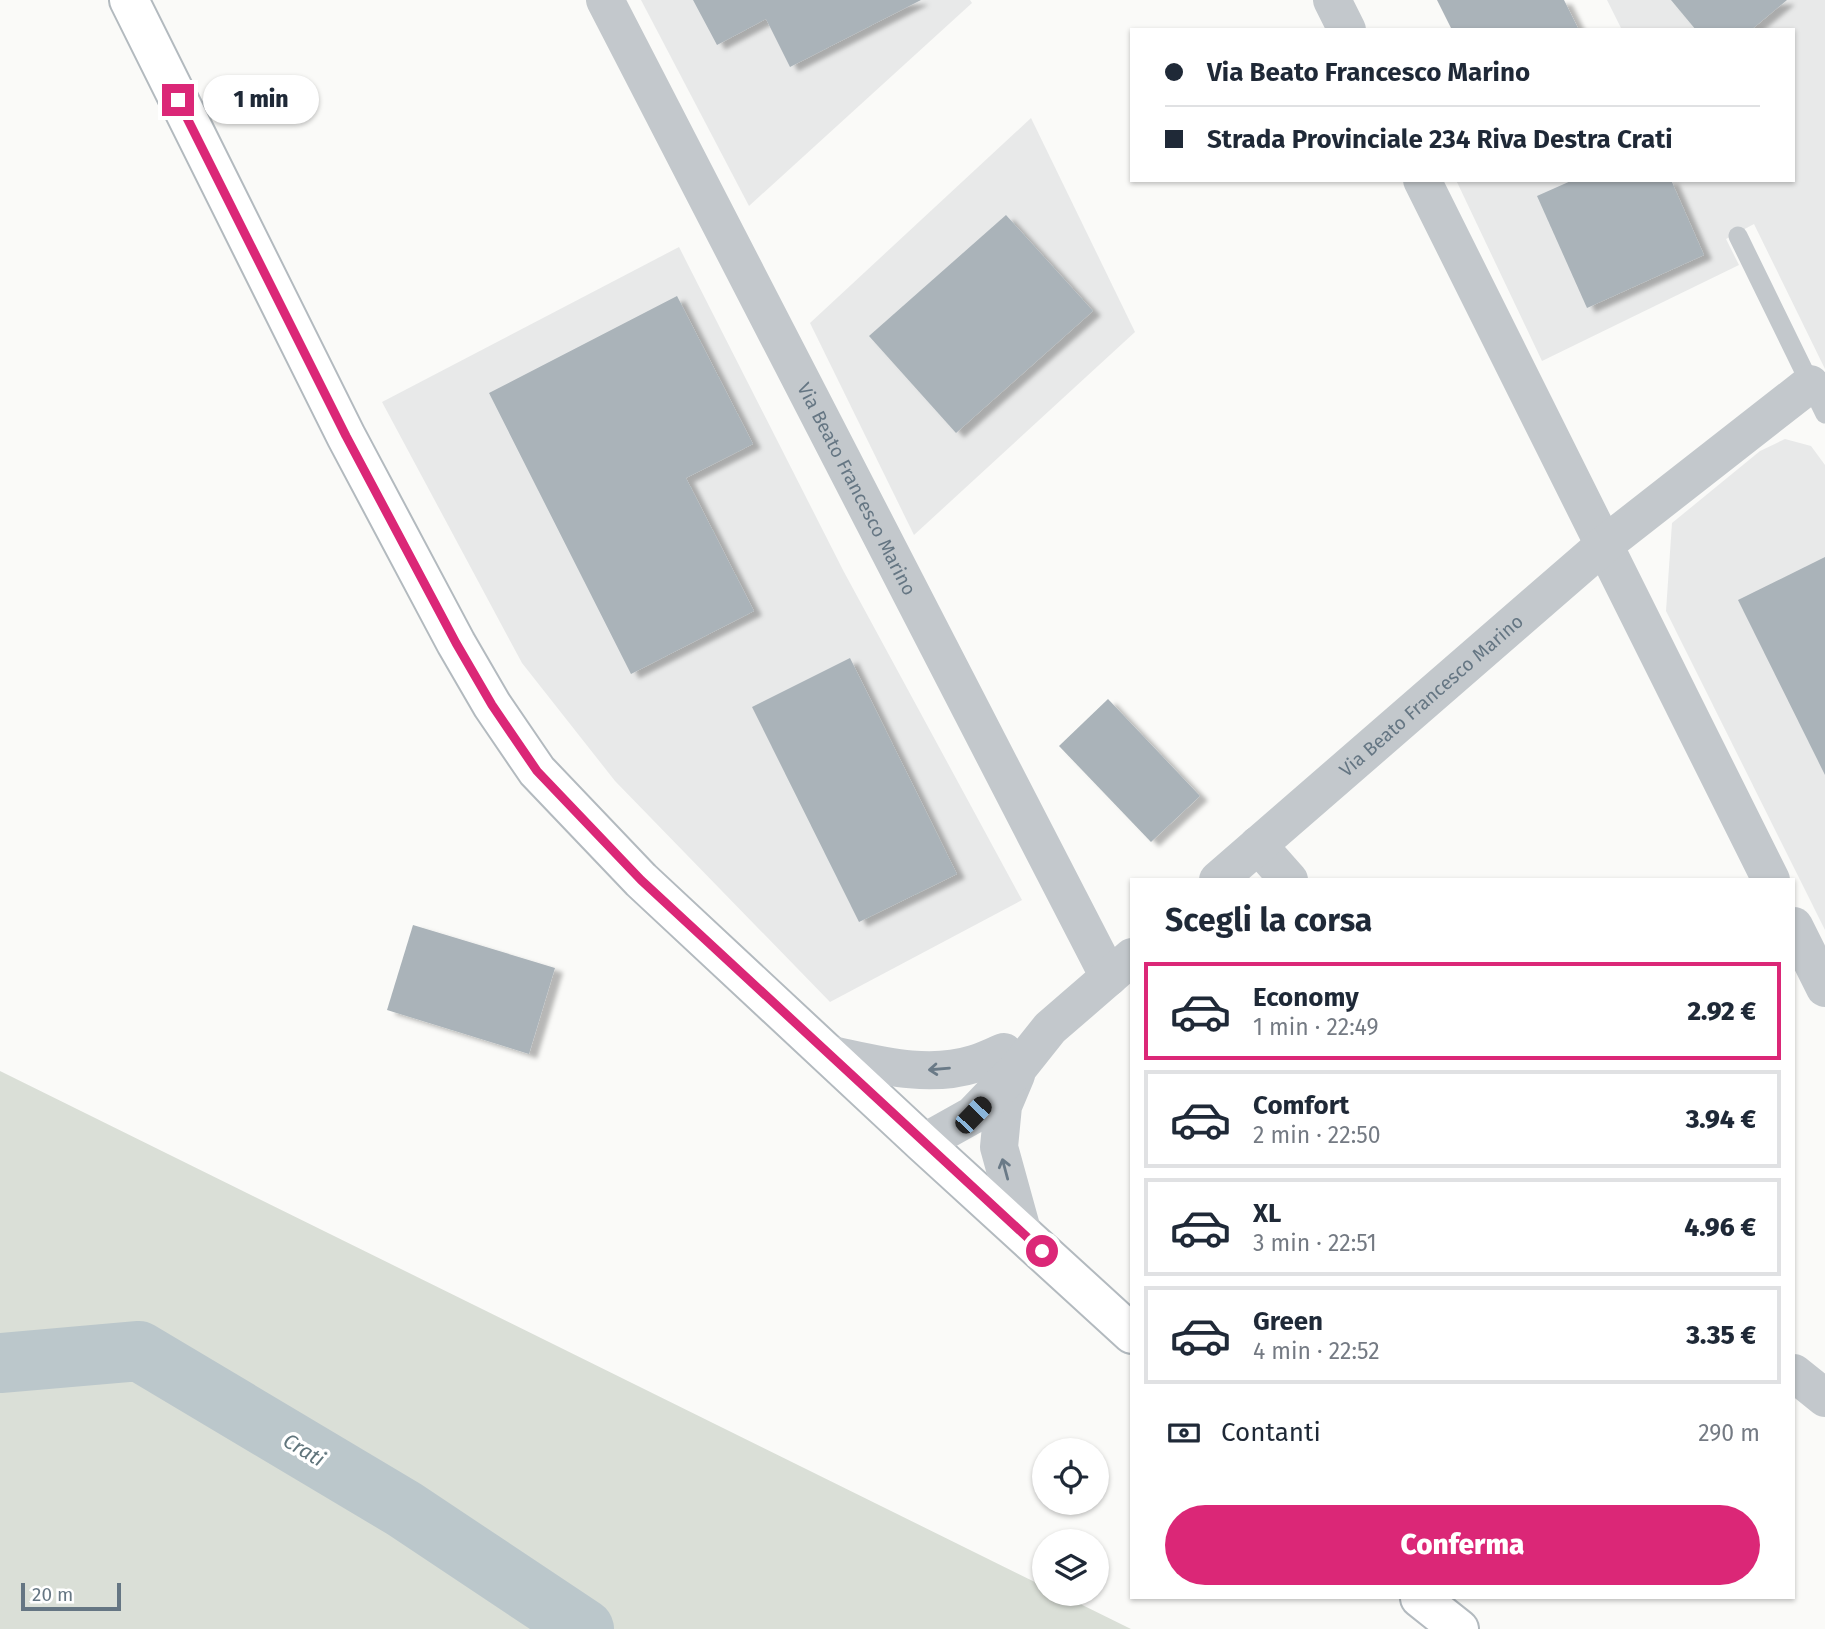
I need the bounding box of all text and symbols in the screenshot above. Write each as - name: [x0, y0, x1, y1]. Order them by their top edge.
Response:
- text: Via Beato Francesco Marino: [1207, 57, 1530, 88]
- callout: 1 min: [202, 76, 318, 124]
- route end: [162, 84, 194, 116]
- text: 1 min: [233, 85, 289, 113]
- text: Strada Provinciale 234 Riva Destra Crati: [1207, 124, 1673, 155]
- street label: Via Beato Francesco Marino: [792, 379, 921, 599]
- street label: Via Beato Francesco Marino: [1335, 610, 1528, 782]
- text: Scegli la corsa: [1165, 901, 1372, 939]
- icon: car: [1169, 980, 1232, 1043]
- text: Economy: [1253, 982, 1359, 1013]
- text: 2.92 €: [1687, 996, 1756, 1027]
- text: 1 min · 22:49: [1253, 1013, 1378, 1041]
- one-way arrow: [928, 1063, 951, 1076]
- icon: car: [1169, 1088, 1232, 1151]
- text: Comfort: [1253, 1090, 1349, 1121]
- car: [951, 1093, 996, 1137]
- text: 3.94 €: [1686, 1104, 1756, 1135]
- text: 2 min · 22:50: [1253, 1121, 1381, 1149]
- one-way arrow: [998, 1158, 1011, 1180]
- icon: car: [1169, 1196, 1232, 1259]
- text: XL: [1253, 1198, 1281, 1229]
- text: 4.96 €: [1684, 1212, 1756, 1243]
- text: 3 min · 22:51: [1253, 1229, 1377, 1257]
- route start: [1026, 1235, 1058, 1267]
- icon: car: [1169, 1304, 1232, 1367]
- text: Green: [1253, 1306, 1323, 1337]
- text: 3.35 €: [1686, 1320, 1756, 1351]
- text: 4 min · 22:52: [1253, 1337, 1380, 1365]
- icon: cash: [1165, 1414, 1203, 1452]
- text: Contanti: [1221, 1417, 1321, 1448]
- text: 290 m: [1698, 1419, 1760, 1447]
- water label: Crati: [278, 1428, 330, 1473]
- map controls: [1032, 1438, 1109, 1606]
- button: locate: [1032, 1438, 1109, 1515]
- button: Conferma: [1165, 1505, 1760, 1585]
- button: layers: [1032, 1529, 1109, 1606]
- scale bar: [21, 1580, 121, 1612]
- text: 20 m: [32, 1583, 73, 1606]

